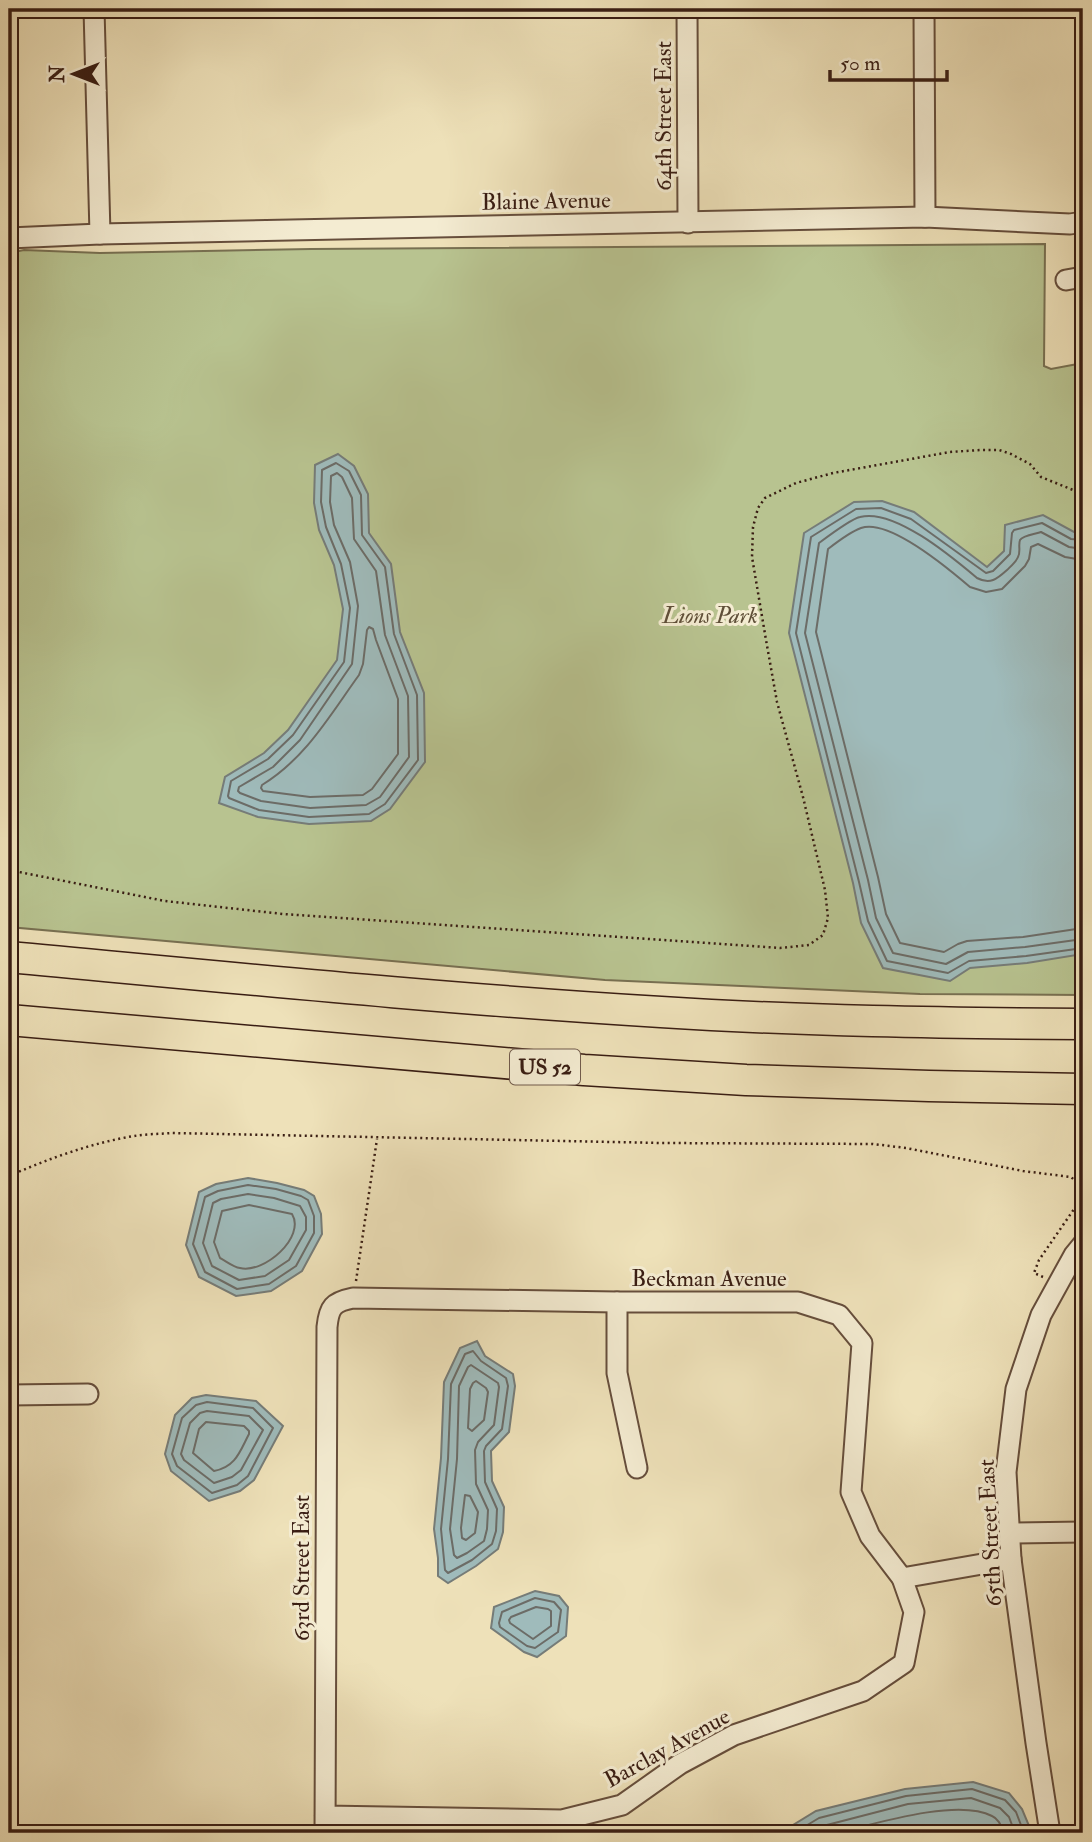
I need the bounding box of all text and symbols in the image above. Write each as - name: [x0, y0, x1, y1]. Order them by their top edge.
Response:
- north arrow: [38, 38, 108, 108]
- scale bar: [830, 38, 947, 82]
- street label: 64th Street East: [649, 41, 678, 191]
- text: 50 m: [840, 50, 881, 77]
- text: N: [46, 65, 70, 84]
- street label: Blaine Avenue: [481, 185, 611, 217]
- park label: Lions Park: [661, 601, 758, 630]
- road number: US 52: [510, 1050, 580, 1084]
- street label: Beckman Avenue: [631, 1264, 787, 1293]
- street label: 65th Street East: [972, 1458, 1008, 1608]
- street label: 63rd Street East: [287, 1495, 316, 1641]
- street label: Barclay Avenue: [599, 1701, 735, 1794]

